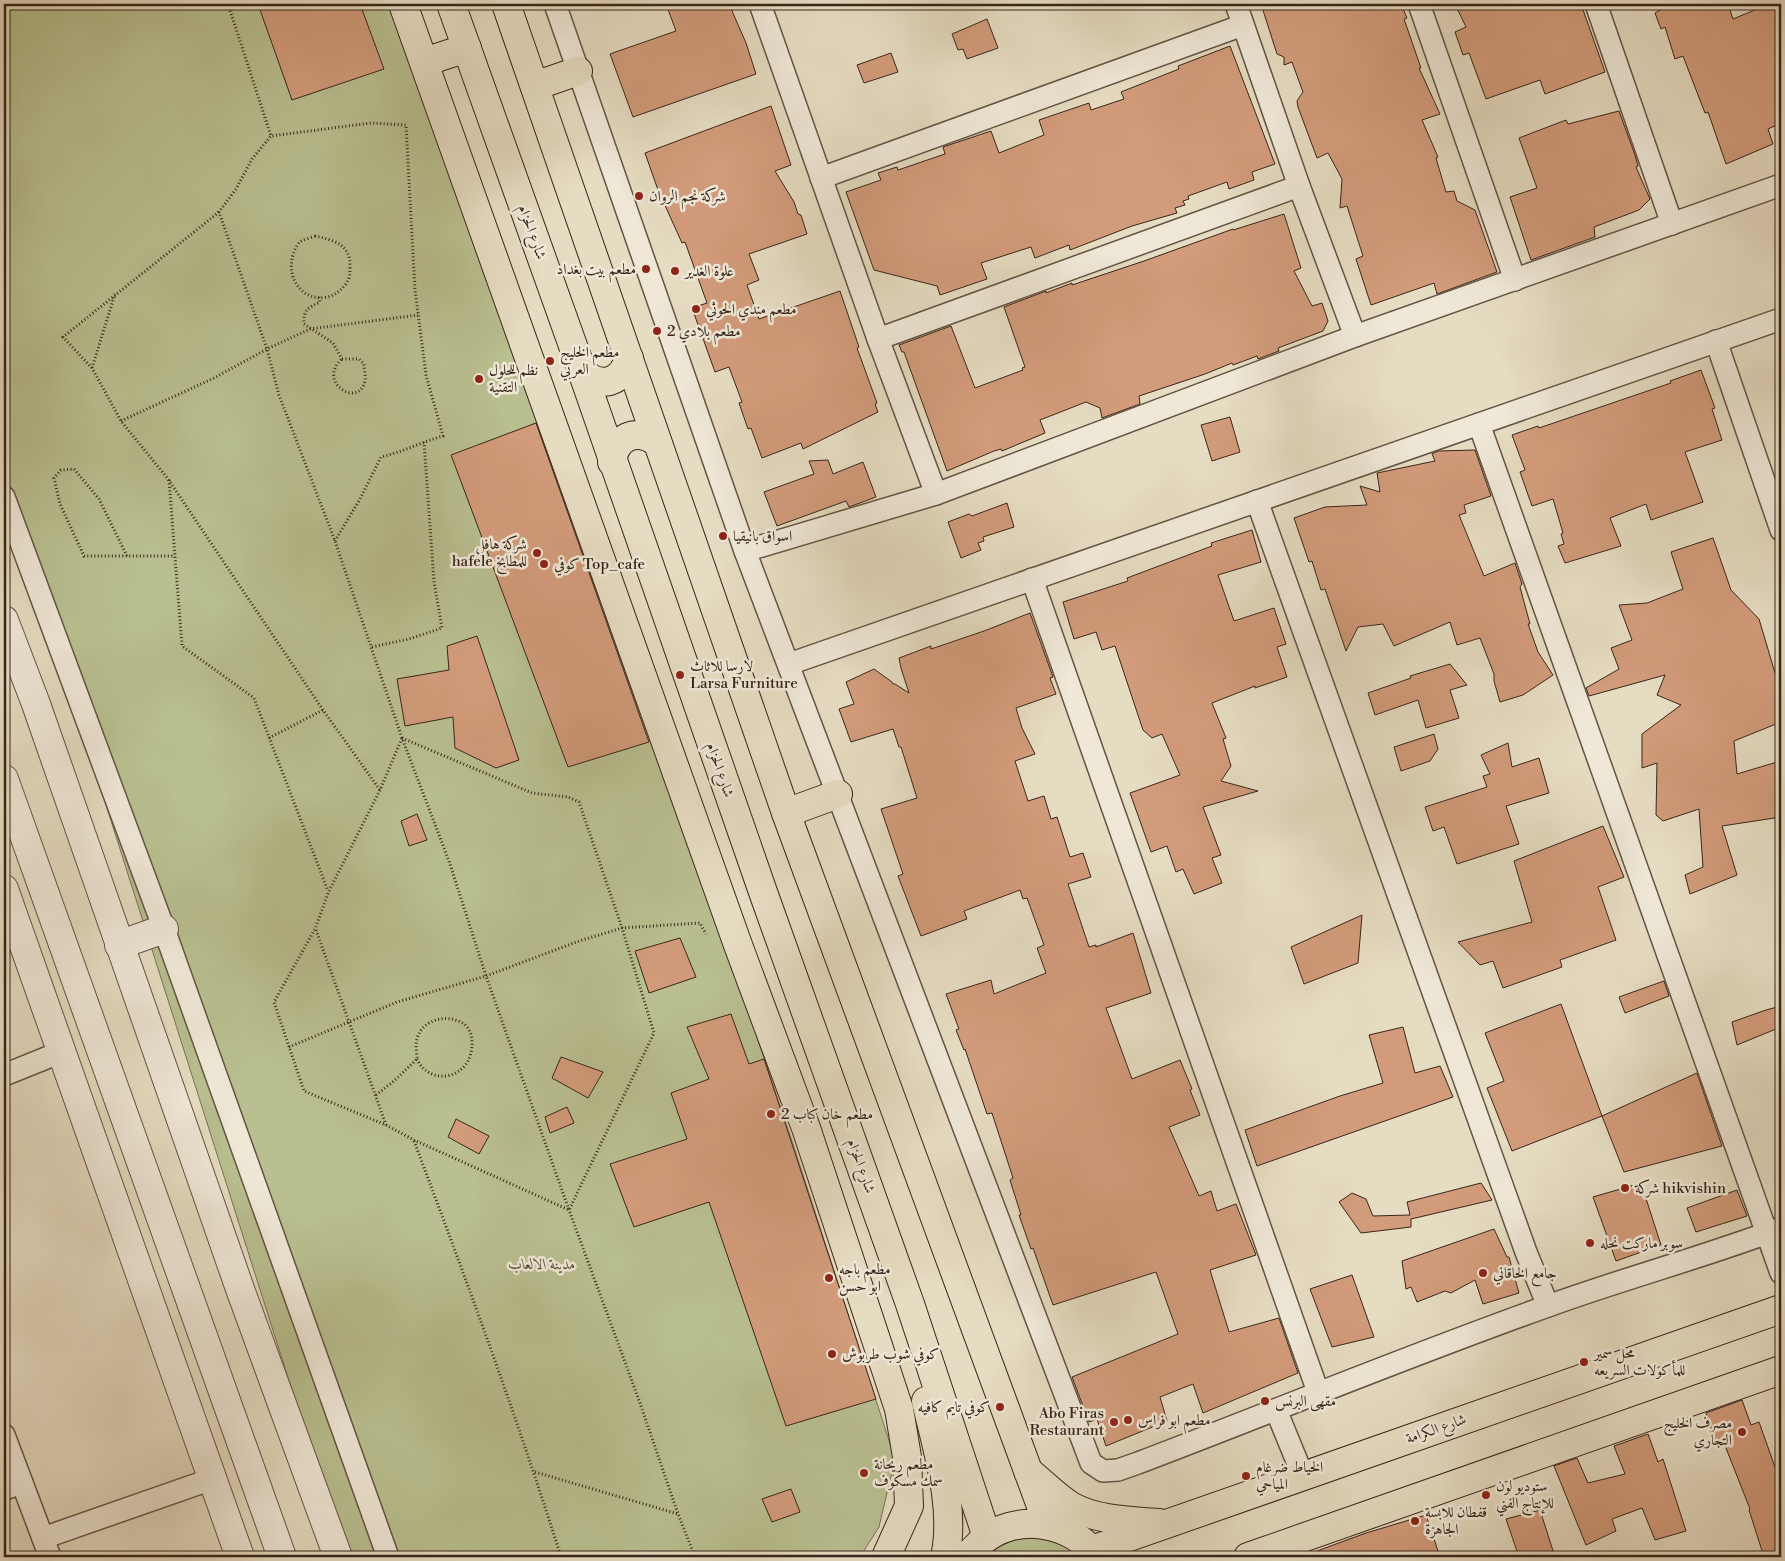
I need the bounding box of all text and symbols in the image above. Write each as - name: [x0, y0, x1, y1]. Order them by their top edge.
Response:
- place label: شركة نجم الروان: [649, 187, 726, 210]
- marker: شركة نجم الروان: [633, 190, 645, 202]
- street label: شارع الحزام: [511, 202, 551, 263]
- place label: مطعم بيت بغداد: [557, 260, 636, 283]
- place label: علوة الغدير: [683, 262, 734, 281]
- marker: مطعم بيت بغداد: [640, 263, 652, 275]
- marker: علوة الغدير: [669, 265, 681, 277]
- place label: مطعم مندي الحوثي: [706, 300, 797, 323]
- marker: مطعم مندي الحوثي: [690, 303, 702, 315]
- place label: مطعم بلادي 2: [667, 322, 741, 345]
- marker: مطعم بلادي 2: [651, 325, 663, 337]
- place label: مطعم الخليج العربي: [560, 343, 619, 381]
- marker: مطعم الخليج العربي: [544, 355, 556, 367]
- place label: نظم للحلول التقنية: [489, 361, 538, 397]
- marker: نظم للحلول التقنية: [473, 373, 485, 385]
- place label: اسواق بانيقيا: [733, 527, 792, 546]
- marker: اسواق بانيقيا: [717, 530, 729, 542]
- place label: شركة هافل hafele للمطابخ: [452, 535, 527, 575]
- marker: شركة هافل hafele للمطابخ: [531, 547, 543, 559]
- place label: كوفي Top_cafe: [554, 555, 645, 576]
- marker: كوفي Top_cafe: [538, 558, 550, 570]
- place label: لارسا للاثاث Larsa Furniture: [690, 657, 798, 693]
- marker: لارسا للاثاث Larsa Furniture: [674, 669, 686, 681]
- street label: شارع الحزام: [699, 740, 738, 801]
- place label: مطعم خان كباب 2: [781, 1105, 873, 1128]
- marker: مطعم خان كباب 2: [765, 1108, 777, 1120]
- street label: شارع الحزام: [840, 1136, 880, 1197]
- place label: شركة hikvishin: [1634, 1179, 1726, 1198]
- marker: شركة hikvishin: [1619, 1182, 1631, 1194]
- place label: سوبر ماركت نحله: [1600, 1234, 1683, 1253]
- marker: سوبر ماركت نحله: [1584, 1237, 1596, 1249]
- park label: مدينة الالعاب: [509, 1255, 575, 1274]
- place label: مطعم باجه ابو حسن: [839, 1260, 891, 1296]
- place label: جامع الخاقاني: [1493, 1264, 1557, 1287]
- marker: جامع الخاقاني: [1477, 1267, 1489, 1279]
- marker: مطعم باجه ابو حسن: [823, 1272, 835, 1284]
- place label: محل سمير للمأكولات السريعه: [1592, 1344, 1685, 1380]
- place label: كوفي شوب طربوش: [842, 1345, 939, 1366]
- marker: كوفي شوب طربوش: [826, 1348, 838, 1360]
- marker: محل سمير للمأكولات السريعه: [1578, 1356, 1590, 1368]
- place label: مقهى البرنس: [1275, 1392, 1336, 1412]
- marker: مقهى البرنس: [1259, 1395, 1271, 1407]
- place label: كوفي تايم كافيه: [917, 1398, 990, 1420]
- marker: كوفي تايم كافيه: [994, 1401, 1006, 1413]
- place label: Abo Firas Restaurant: [1030, 1404, 1105, 1440]
- street label: شارع الكرامة: [1403, 1410, 1470, 1451]
- place label: مطعم ابو فراس: [1138, 1411, 1211, 1434]
- marker: مطعم ابو فراس: [1122, 1414, 1134, 1426]
- place label: مصرف الخليج التجاري: [1663, 1414, 1732, 1452]
- marker: Abo Firas Restaurant: [1108, 1416, 1120, 1428]
- marker: مصرف الخليج التجاري: [1736, 1426, 1748, 1438]
- place label: مطعم ريحانة سمك مسكوف: [874, 1455, 943, 1491]
- place label: الخياط ضرغام المياحي: [1256, 1458, 1323, 1496]
- marker: مطعم ريحانة سمك مسكوف: [858, 1467, 870, 1479]
- marker: الخياط ضرغام المياحي: [1240, 1470, 1252, 1482]
- place label: ستوديو لون للإنتاج الفني: [1496, 1477, 1554, 1517]
- marker: ستوديو لون للإنتاج الفني: [1480, 1489, 1492, 1501]
- place label: قفطان للابسة الجاهزة: [1425, 1503, 1487, 1539]
- marker: قفطان للابسة الجاهزة: [1409, 1515, 1421, 1527]

